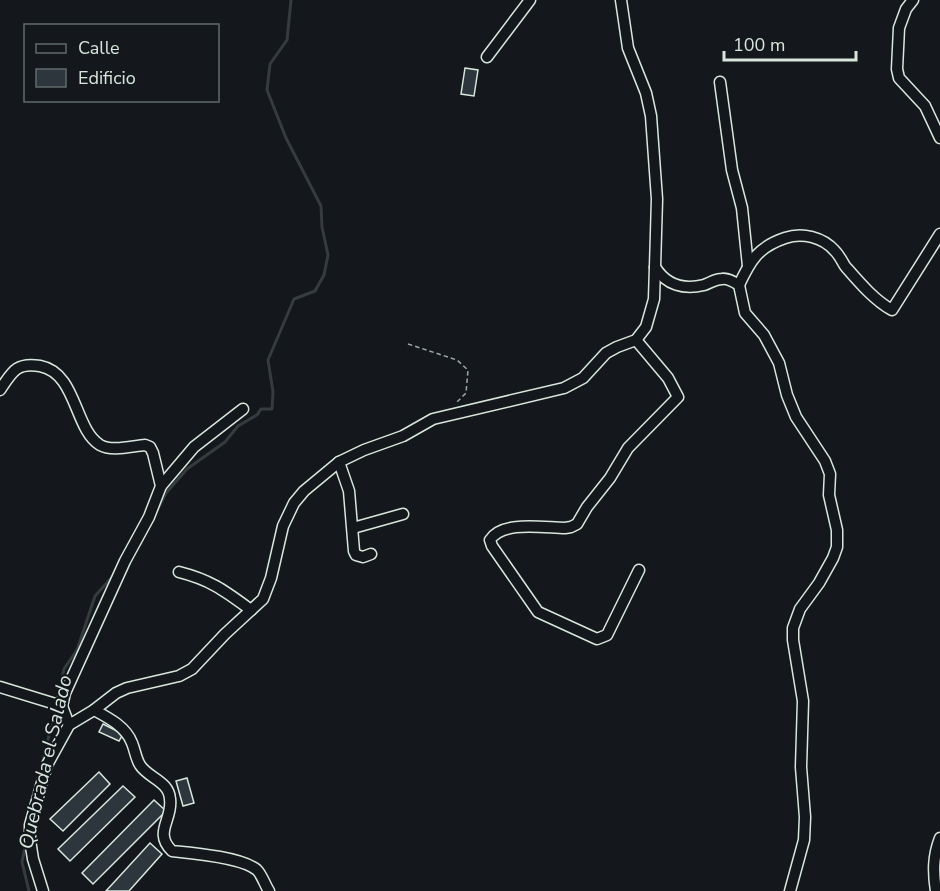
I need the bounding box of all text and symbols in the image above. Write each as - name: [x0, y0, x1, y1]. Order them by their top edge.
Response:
- legend: [24, 24, 219, 102]
- scale bar: [724, 24, 856, 62]
- text: 100 m: [733, 33, 785, 57]
- text: Calle: [78, 36, 120, 60]
- text: Edificio: [78, 66, 136, 90]
- water label: Quebrada el Salado: [12, 672, 79, 852]

